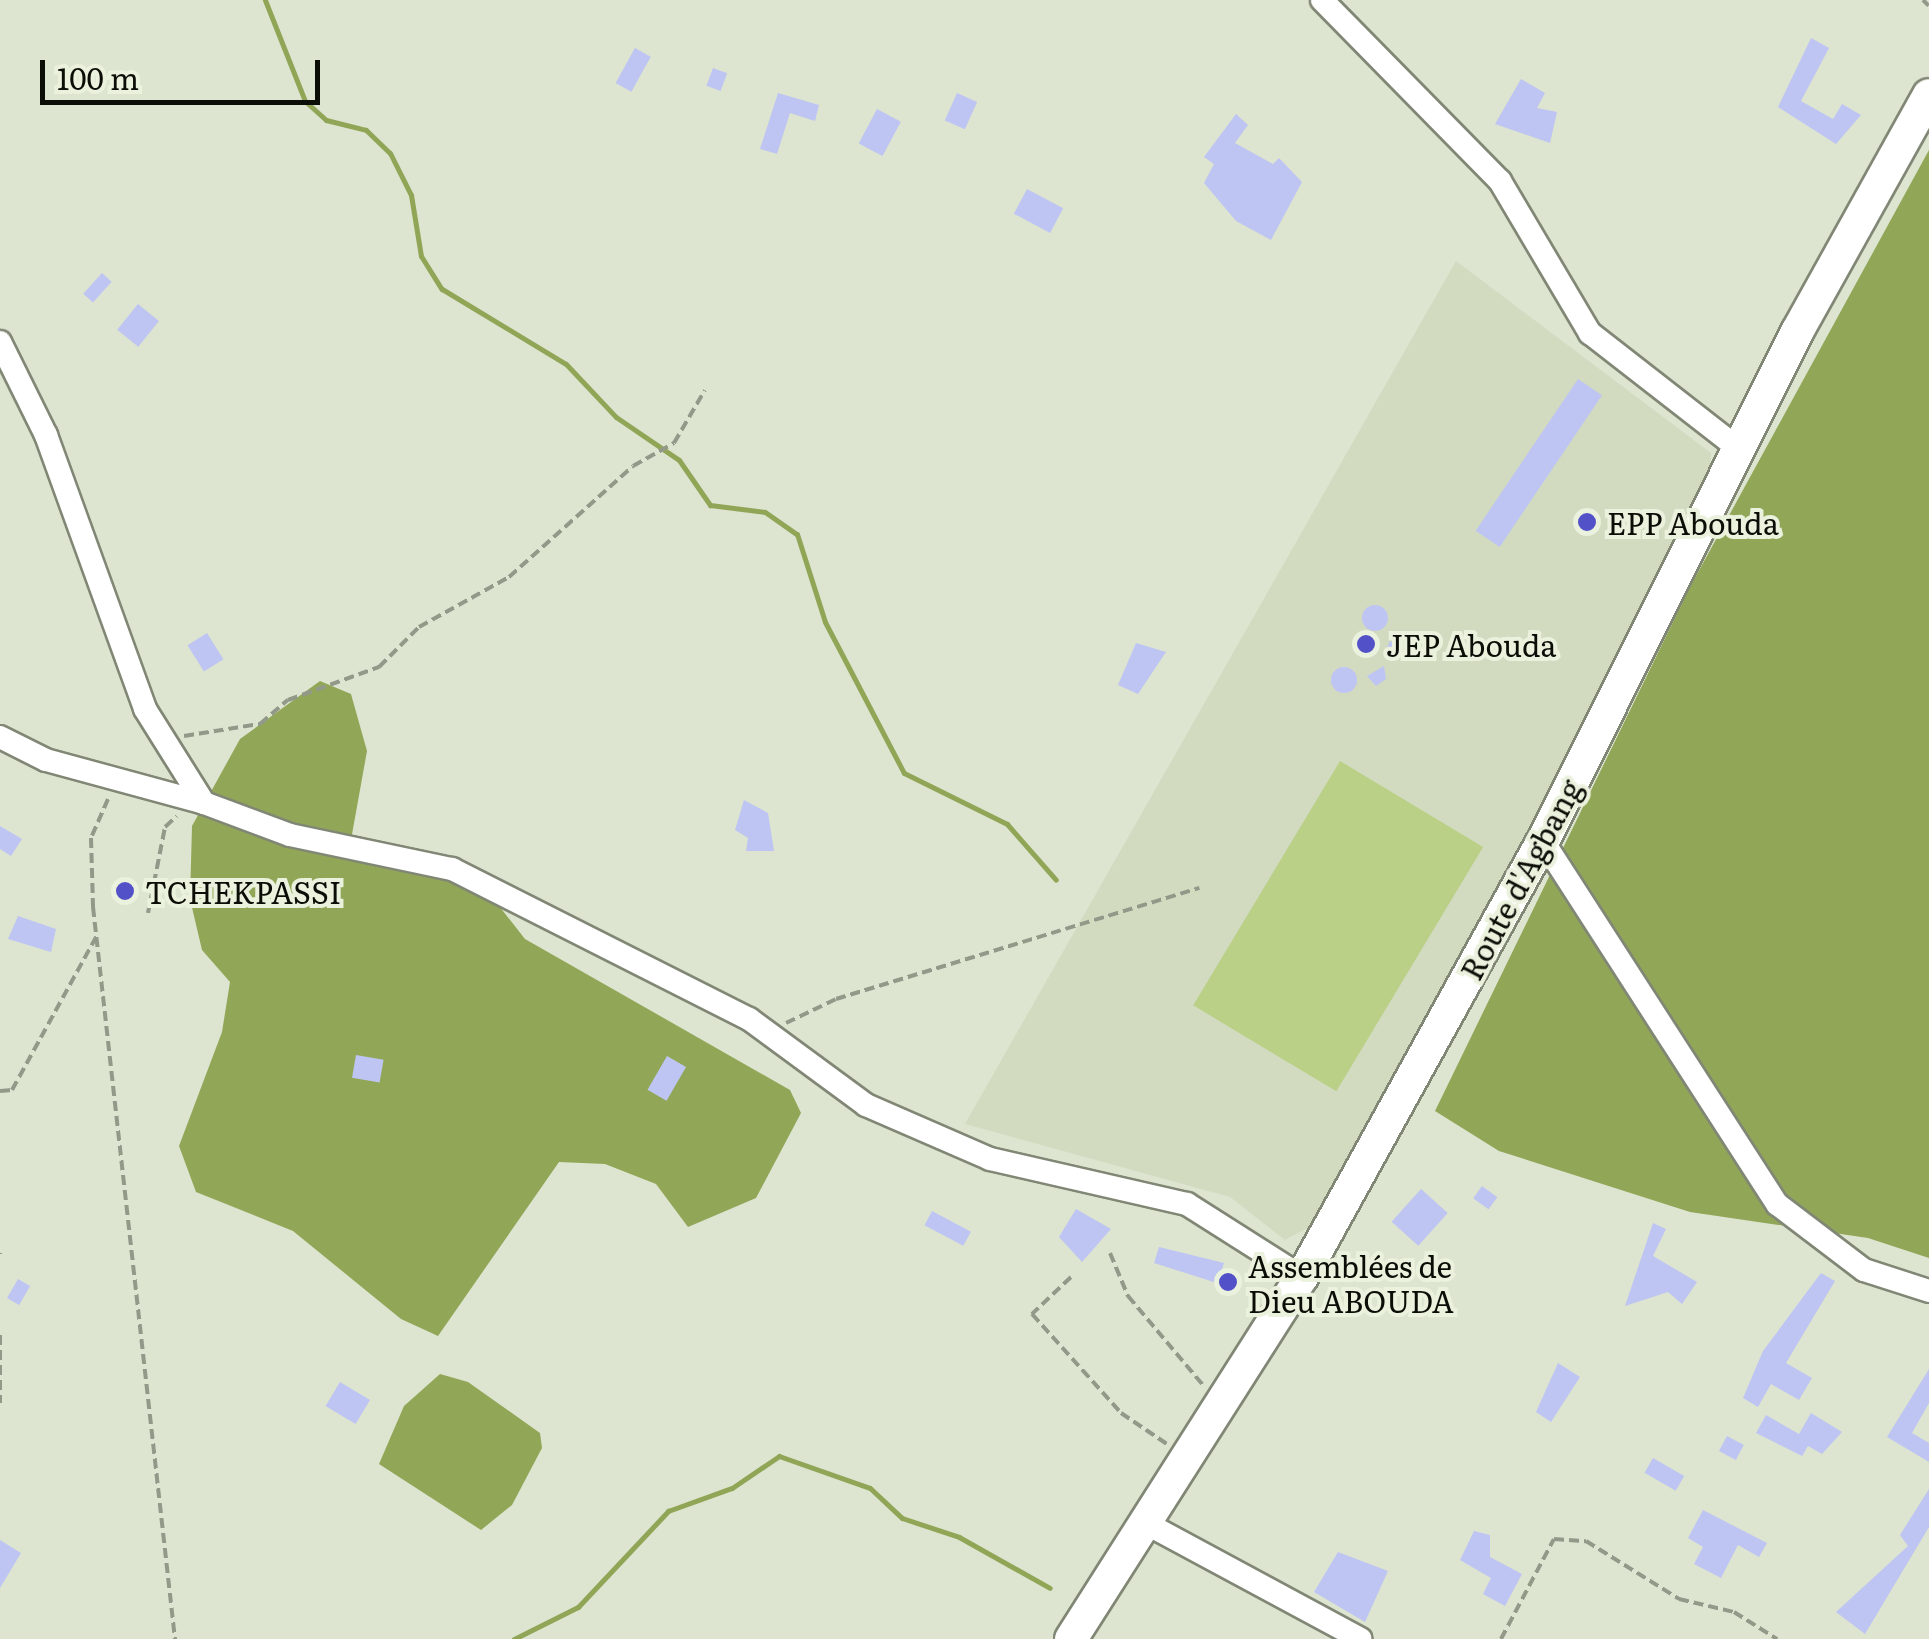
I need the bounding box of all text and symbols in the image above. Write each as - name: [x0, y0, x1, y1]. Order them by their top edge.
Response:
- scale bar: [45, 40, 325, 102]
- text: 100 m: [57, 55, 139, 99]
- place label: EPP Abouda: [1607, 504, 1779, 540]
- marker: EPP Abouda: [1576, 511, 1598, 533]
- place label: JEP Abouda: [1386, 626, 1557, 662]
- marker: JEP Abouda: [1355, 633, 1377, 655]
- street label: Route d'Agbang: [1452, 773, 1588, 985]
- place label: TCHEKPASSI: [145, 873, 341, 909]
- marker: TCHEKPASSI: [114, 880, 136, 902]
- place label: Assemblées de Dieu ABOUDA: [1248, 1247, 1454, 1318]
- marker: Assemblées de Dieu ABOUDA: [1217, 1271, 1239, 1293]

